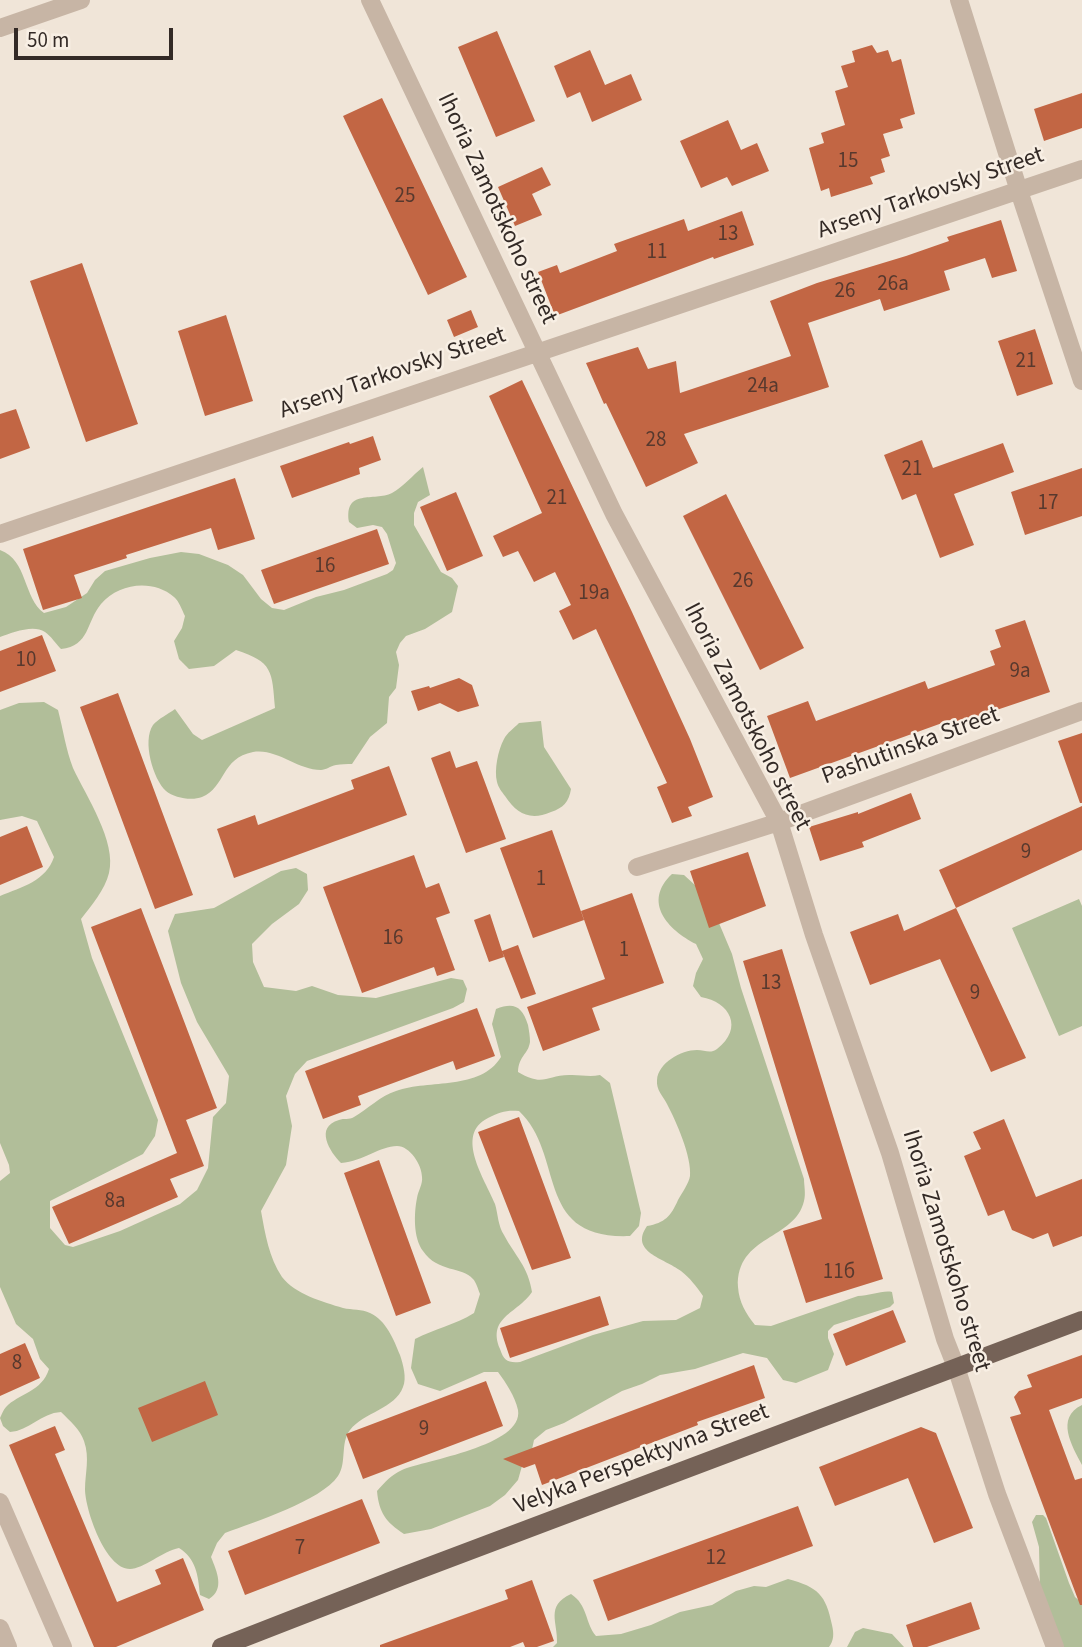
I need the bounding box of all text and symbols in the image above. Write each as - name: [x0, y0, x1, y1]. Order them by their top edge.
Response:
- scale bar: [18, 14, 177, 58]
- text: 50 m: [27, 25, 69, 55]
- street label: Ihoria Zamotskoho street: [430, 89, 562, 329]
- street label: Arseny Tarkovsky Street: [814, 142, 1048, 246]
- house number: 15: [838, 149, 858, 175]
- house number: 25: [395, 184, 415, 210]
- house number: 13: [718, 222, 738, 248]
- house number: 11: [647, 240, 667, 266]
- house number: 26а: [877, 272, 909, 298]
- house number: 26: [835, 279, 855, 305]
- street label: Arseny Tarkovsky Street: [276, 322, 510, 426]
- house number: 21: [1016, 349, 1036, 375]
- house number: 24а: [747, 374, 779, 400]
- house number: 28: [646, 428, 666, 454]
- house number: 21: [902, 457, 922, 483]
- house number: 21: [547, 486, 567, 512]
- house number: 17: [1038, 491, 1058, 517]
- house number: 16: [315, 554, 335, 580]
- house number: 26: [733, 569, 753, 595]
- house number: 19а: [578, 581, 610, 607]
- street label: Ihoria Zamotskoho street: [676, 598, 816, 836]
- house number: 10: [16, 648, 36, 674]
- house number: 9а: [1009, 659, 1031, 685]
- street label: Pashutinska Street: [818, 702, 1004, 792]
- house number: 9: [1021, 840, 1031, 866]
- house number: 1: [536, 867, 546, 893]
- house number: 16: [383, 926, 403, 952]
- house number: 1: [619, 938, 629, 964]
- house number: 13: [761, 971, 781, 997]
- house number: 9: [970, 981, 980, 1007]
- street label: Ihoria Zamotskoho street: [894, 1127, 996, 1375]
- house number: 8а: [104, 1189, 126, 1215]
- house number: 11б: [823, 1260, 855, 1286]
- house number: 8: [12, 1351, 22, 1377]
- street label: Velyka Perspektyvna Street: [511, 1398, 773, 1522]
- house number: 9: [419, 1417, 429, 1443]
- house number: 7: [295, 1536, 305, 1562]
- house number: 12: [706, 1546, 726, 1572]

